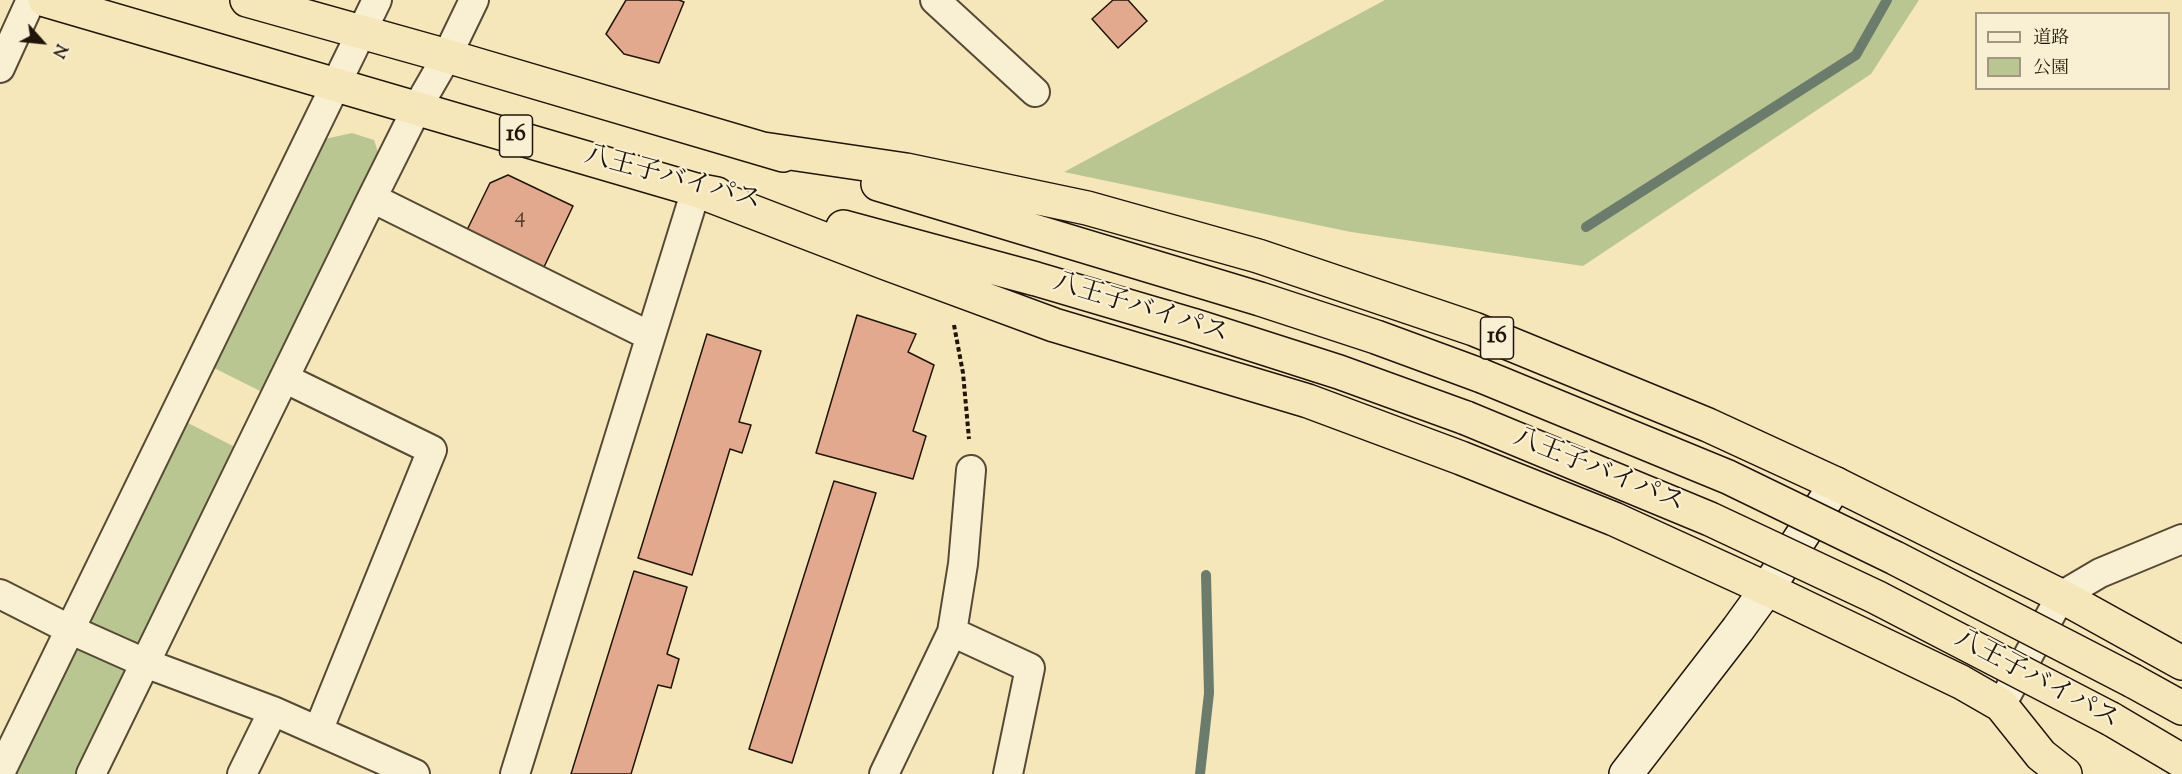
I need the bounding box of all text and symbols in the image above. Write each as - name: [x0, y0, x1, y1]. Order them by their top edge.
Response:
- north arrow: [12, 12, 72, 72]
- legend: [1975, 12, 2170, 90]
- text: 道路: [2033, 26, 2069, 52]
- text: N: [45, 39, 72, 61]
- text: 公園: [2033, 56, 2069, 82]
- road number: 16: [500, 115, 532, 157]
- street label: 八王子バイパス: [580, 141, 764, 219]
- house number: 4: [514, 205, 526, 231]
- street label: 八王子バイパス: [1048, 268, 1232, 352]
- road number: 16: [1480, 317, 1514, 359]
- street label: 八王子バイパス: [1508, 423, 1688, 521]
- street label: 八王子バイパス: [1948, 625, 2124, 737]

